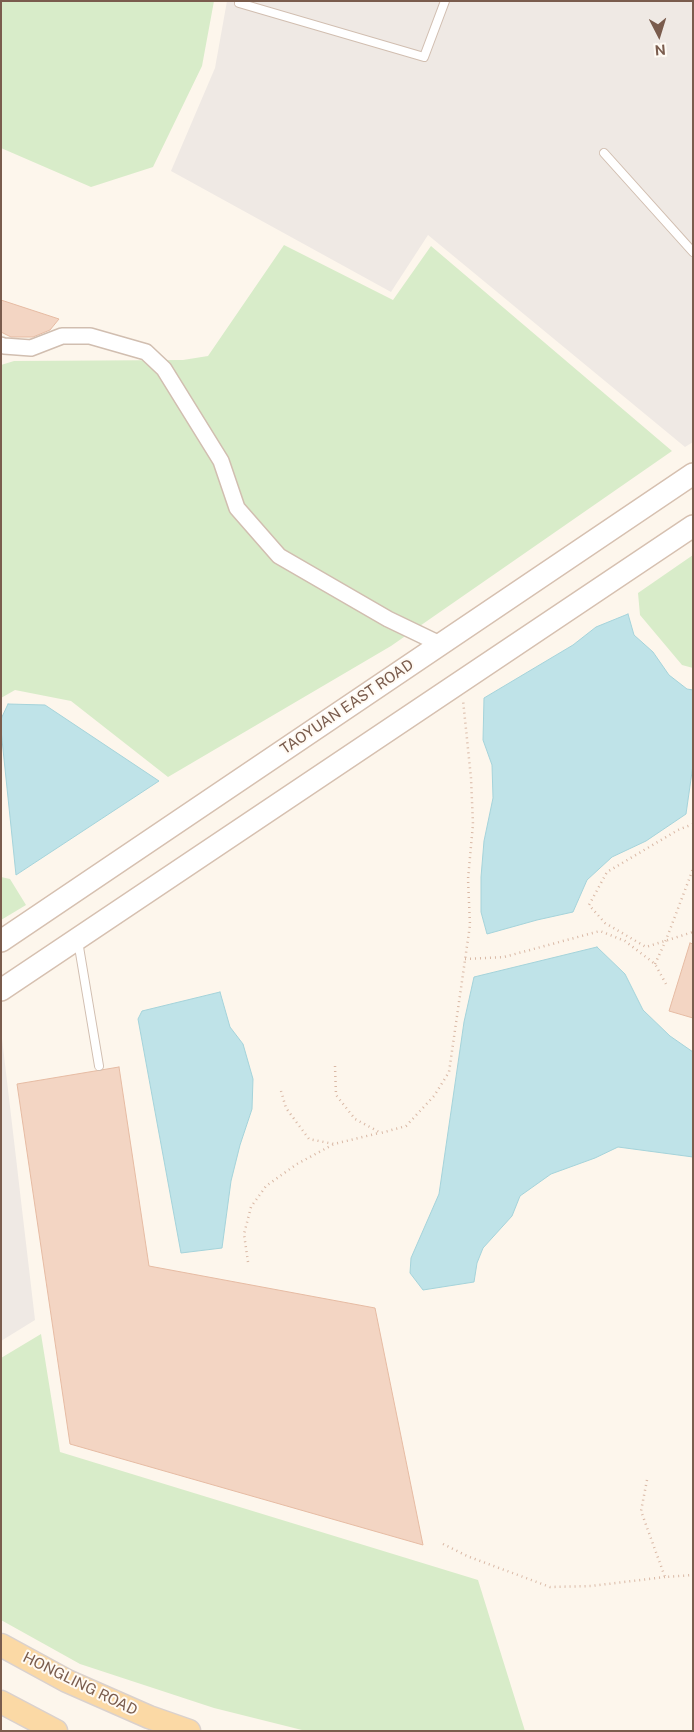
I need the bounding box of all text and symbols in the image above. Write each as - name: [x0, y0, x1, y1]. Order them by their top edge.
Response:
- north arrow: [634, 10, 684, 60]
- text: N: [654, 41, 666, 58]
- street label: TAOYUAN EAST ROAD: [277, 656, 417, 758]
- street label: HONGLING ROAD: [20, 1648, 140, 1720]

